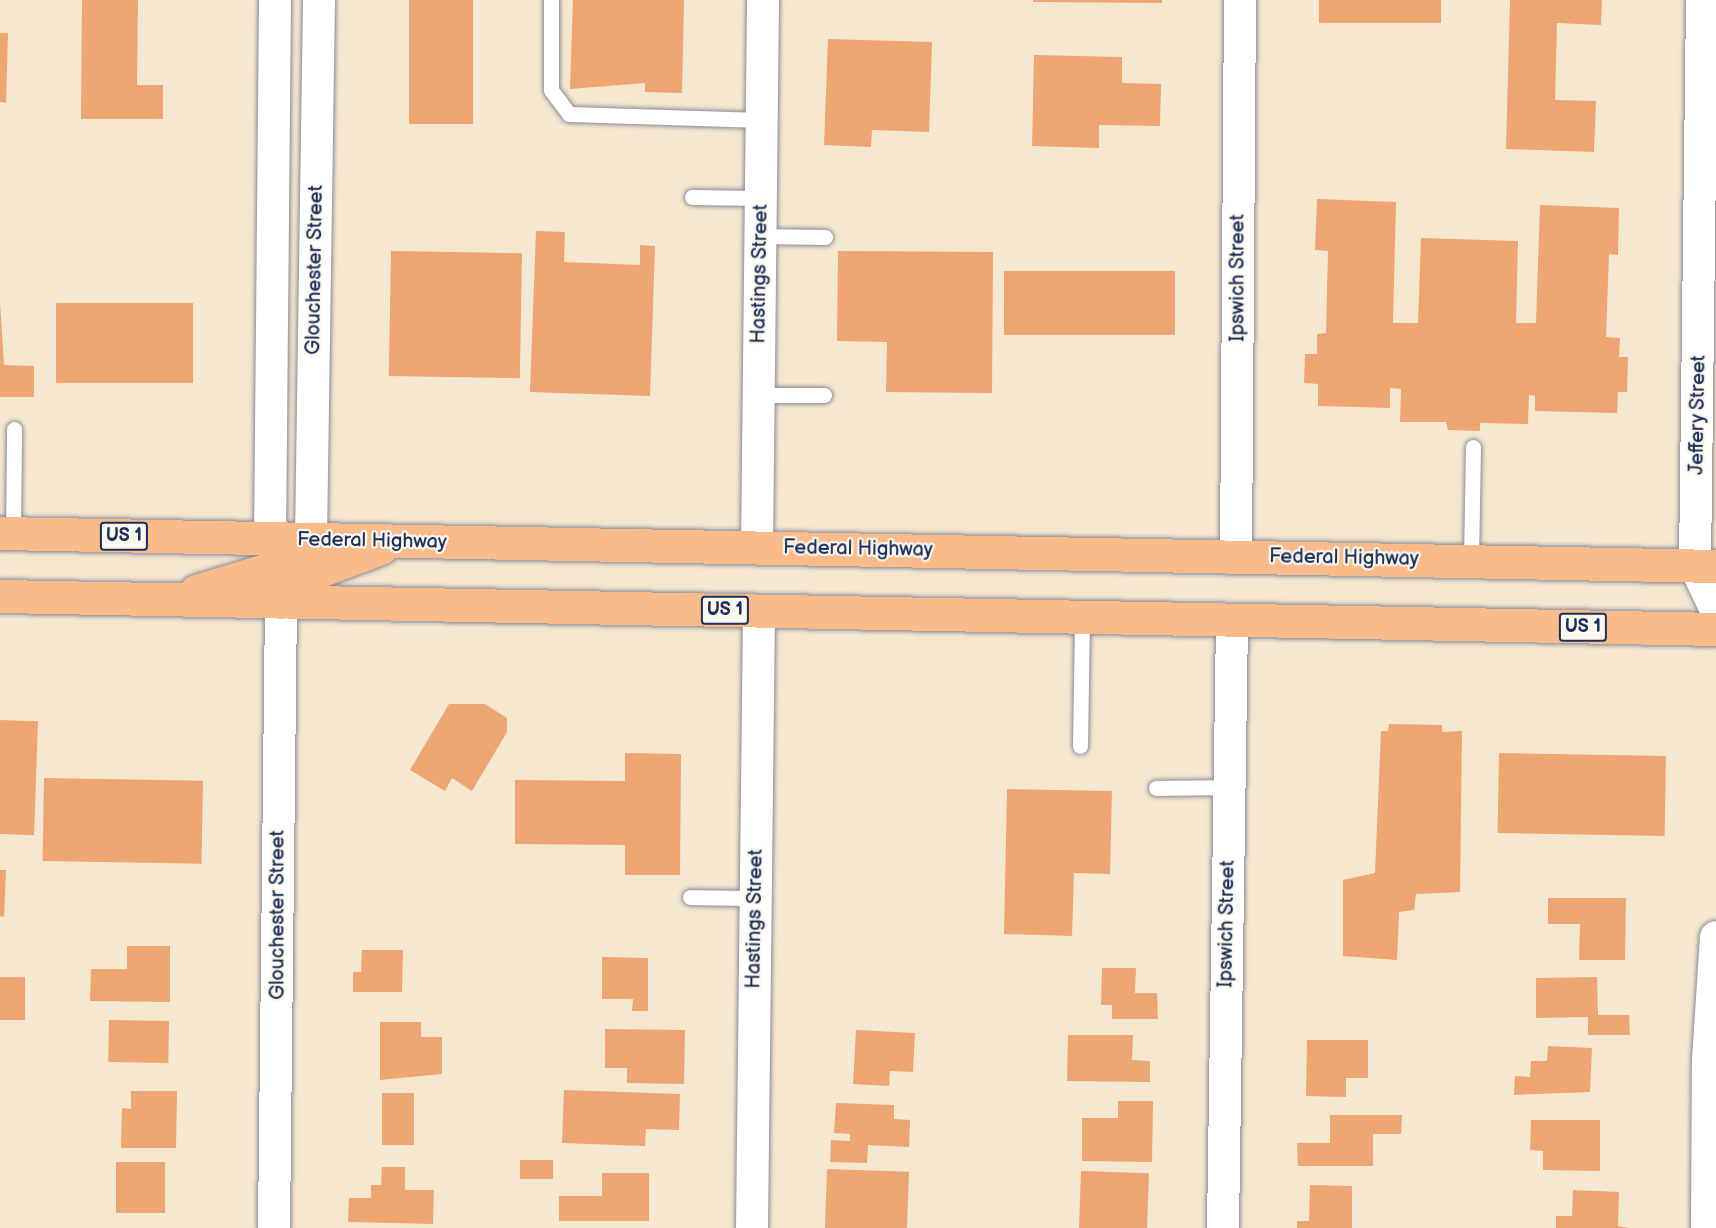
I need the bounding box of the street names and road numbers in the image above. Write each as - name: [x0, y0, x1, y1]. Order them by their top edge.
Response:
- street label: Glouchester Street: [302, 185, 328, 355]
- street label: Hastings Street: [747, 204, 773, 344]
- street label: Ipswich Street: [1226, 214, 1250, 342]
- street label: Jeffery Street: [1685, 354, 1711, 476]
- road number: US 1: [98, 521, 150, 551]
- street label: Federal Highway: [297, 528, 447, 554]
- street label: Federal Highway: [783, 536, 933, 562]
- street label: Federal Highway: [1269, 545, 1419, 571]
- road number: US 1: [700, 595, 750, 625]
- road number: US 1: [1558, 612, 1608, 642]
- street label: Glouchester Street: [266, 830, 290, 1000]
- street label: Hastings Street: [742, 849, 768, 989]
- street label: Ipswich Street: [1214, 860, 1240, 988]

